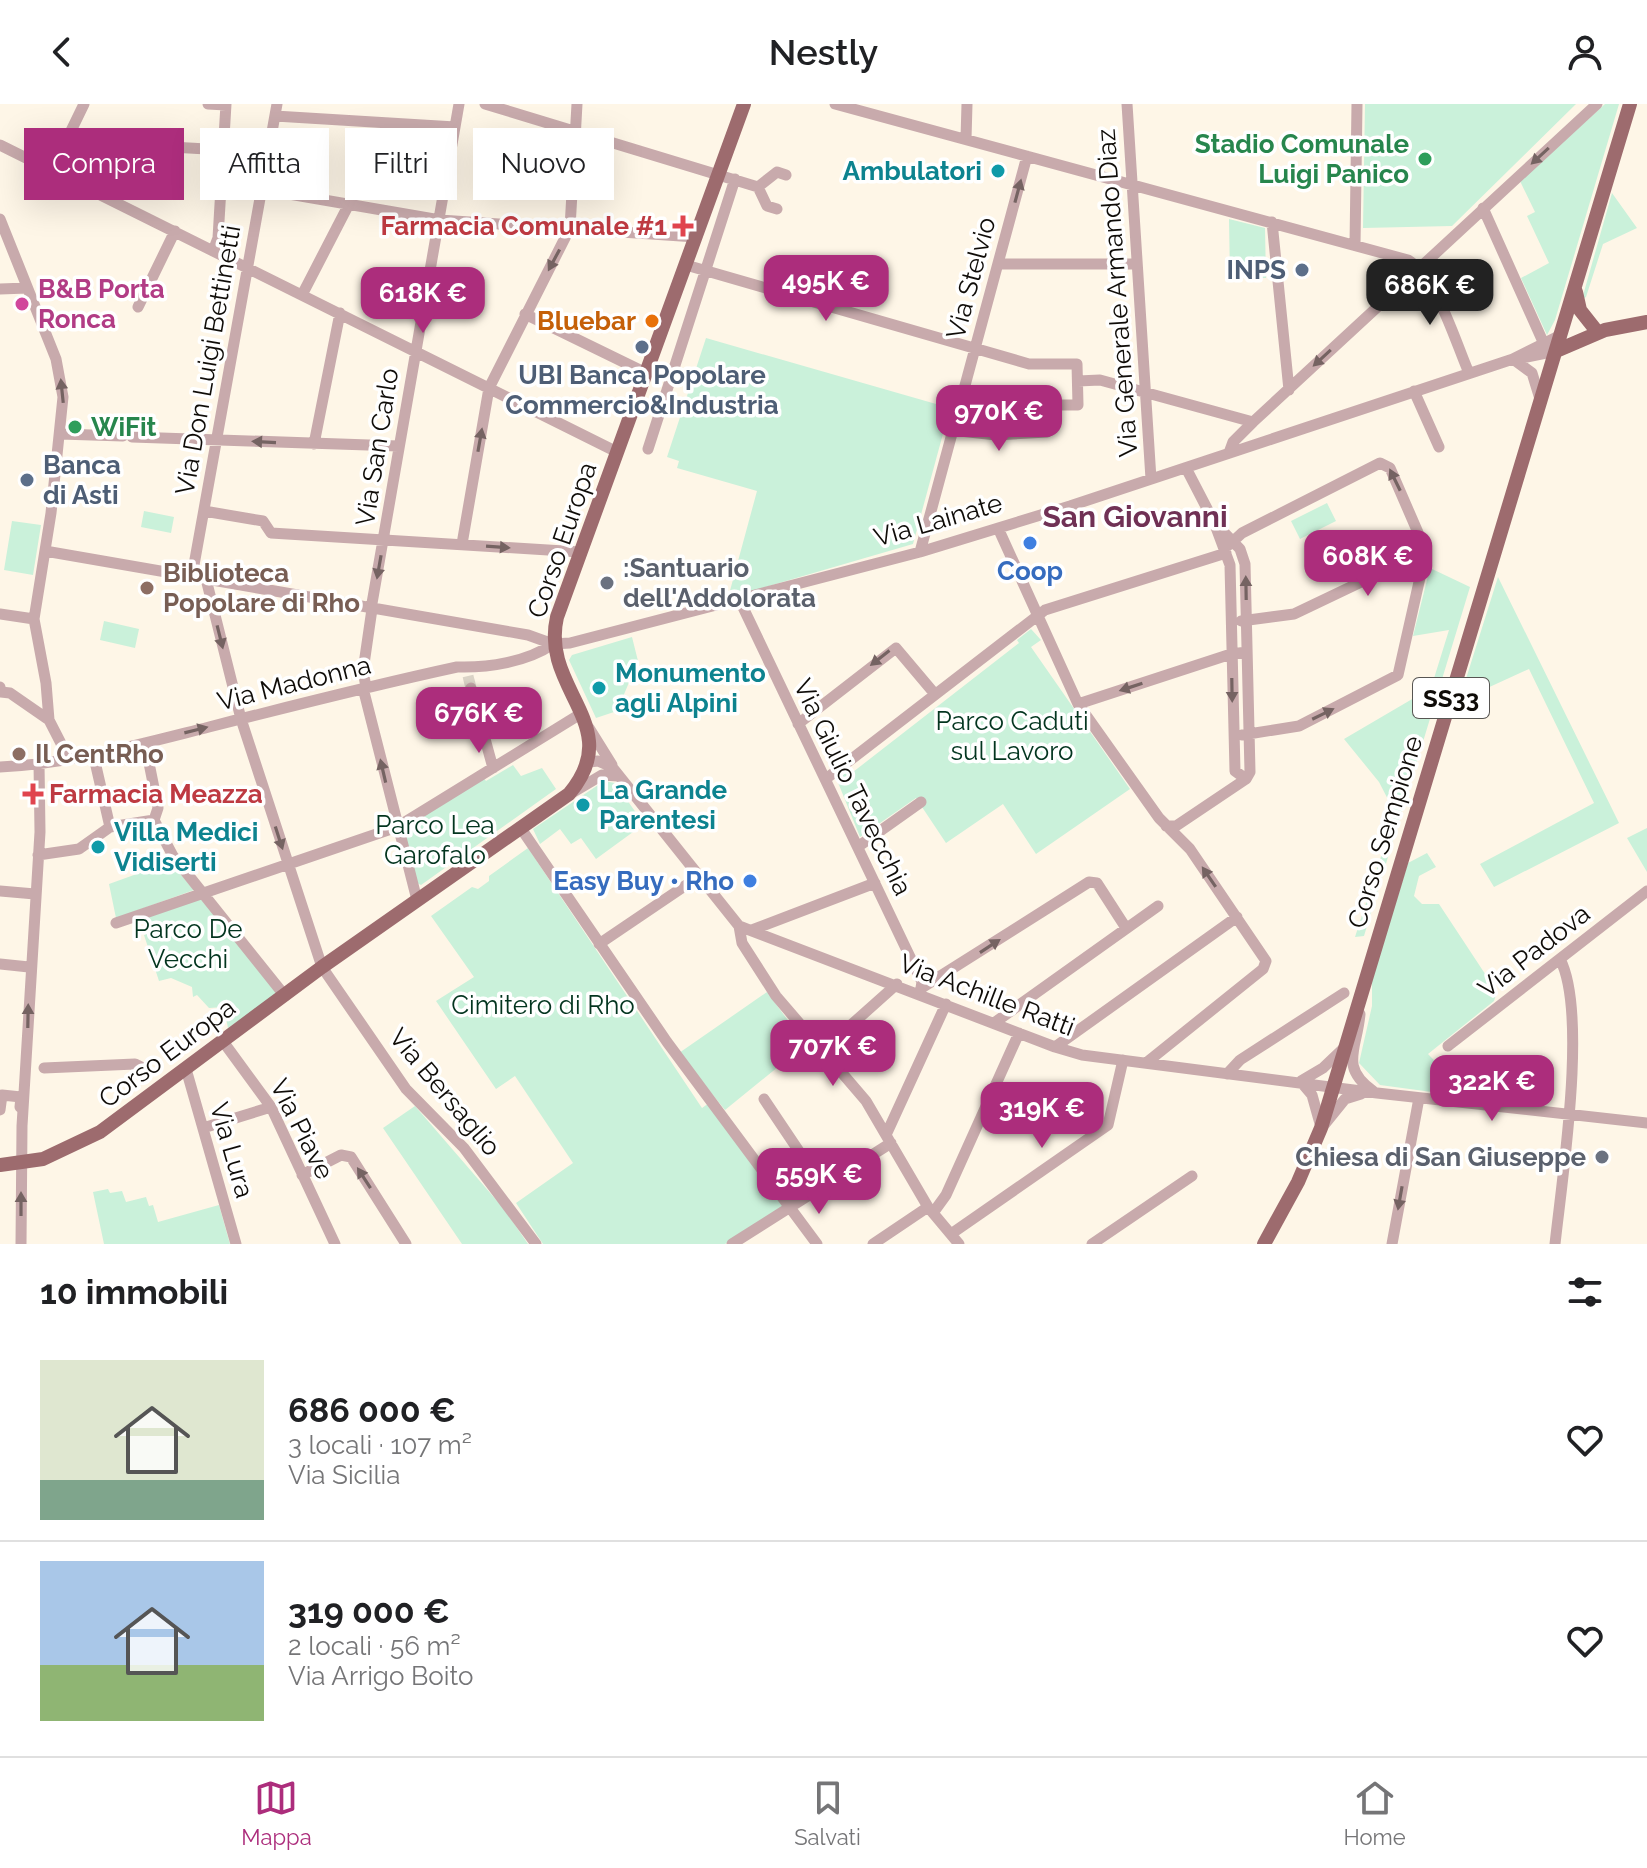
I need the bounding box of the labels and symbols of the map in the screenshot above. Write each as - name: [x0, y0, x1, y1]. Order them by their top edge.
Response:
- street label: Via Generale Armando Diaz: [1091, 128, 1143, 458]
- place label: Stadio Comunale Luigi Panico: [1195, 129, 1409, 189]
- one-way arrow: [1531, 147, 1550, 165]
- marker: Stadio Comunale Luigi Panico: [1416, 150, 1434, 168]
- place label: Ambulatori: [842, 156, 982, 186]
- marker: Ambulatori: [989, 162, 1007, 180]
- one-way arrow: [1013, 179, 1025, 204]
- place label: Farmacia Comunale #1: [381, 211, 667, 241]
- street label: Via Stelvio: [940, 214, 1002, 342]
- marker: Farmacia Comunale #1: [674, 217, 692, 235]
- street label: Via Don Luigi Bettinetti: [169, 223, 247, 497]
- one-way arrow: [547, 248, 560, 271]
- pin: 495K €: [761, 255, 891, 323]
- place label: INPS: [1227, 255, 1286, 285]
- pin: 686K €: [1365, 259, 1495, 327]
- marker: INPS: [1293, 261, 1311, 279]
- pin: 618K €: [358, 267, 488, 335]
- place label: B&B Porta Ronca: [38, 274, 165, 334]
- marker: B&B Porta Ronca: [13, 295, 31, 313]
- place label: Bluebar: [537, 306, 636, 336]
- marker: Bluebar: [643, 312, 661, 330]
- marker: UBI Banca Popolare Commercio&Industria: [633, 338, 651, 356]
- one-way arrow: [1313, 349, 1332, 367]
- place label: UBI Banca Popolare Commercio&Industria: [505, 360, 779, 420]
- street label: Via San Carlo: [350, 366, 404, 528]
- one-way arrow: [55, 378, 68, 403]
- pin: 970K €: [934, 385, 1064, 453]
- place label: WiFit: [91, 412, 157, 442]
- marker: WiFit: [66, 418, 84, 436]
- one-way arrow: [475, 427, 487, 452]
- one-way arrow: [251, 435, 276, 448]
- place label: Banca di Asti: [43, 450, 121, 510]
- street label: Corso Europa: [521, 458, 603, 622]
- one-way arrow: [1388, 468, 1402, 491]
- marker: Banca di Asti: [18, 471, 36, 489]
- street label: Via Lainate: [870, 487, 1006, 553]
- district label: San Giovanni: [1042, 499, 1228, 534]
- pin: 608K €: [1303, 530, 1433, 598]
- marker: Coop: [1021, 534, 1039, 552]
- one-way arrow: [486, 541, 511, 554]
- place label: :Santuario dell'Addolorata: [623, 553, 816, 613]
- one-way arrow: [372, 555, 384, 580]
- place label: Coop: [997, 556, 1063, 586]
- place label: Biblioteca Popolare di Rho: [163, 558, 360, 618]
- marker: :Santuario dell'Addolorata: [598, 574, 616, 592]
- one-way arrow: [1239, 575, 1252, 600]
- marker: Biblioteca Popolare di Rho: [138, 579, 156, 597]
- one-way arrow: [215, 624, 227, 649]
- street label: Via Madonna: [214, 649, 374, 717]
- one-way arrow: [870, 650, 890, 666]
- place label: Monumento agli Alpini: [615, 658, 766, 718]
- street label: Via Giulio Tavecchia: [788, 674, 918, 900]
- one-way arrow: [1226, 678, 1238, 703]
- road number: SS33: [1413, 678, 1489, 718]
- marker: Monumento agli Alpini: [590, 679, 608, 697]
- one-way arrow: [1118, 681, 1142, 693]
- pin: 676K €: [414, 687, 544, 755]
- park label: Parco Caduti sul Lavoro: [935, 706, 1089, 766]
- one-way arrow: [1312, 707, 1335, 721]
- one-way arrow: [184, 724, 209, 736]
- street label: Corso Sempione: [1341, 732, 1429, 932]
- place label: Il CentRho: [35, 739, 164, 769]
- marker: Il CentRho: [10, 745, 28, 763]
- one-way arrow: [377, 758, 389, 783]
- place label: La Grande Parentesi: [599, 775, 728, 835]
- place label: Farmacia Meazza: [49, 779, 263, 809]
- marker: Farmacia Meazza: [24, 785, 42, 803]
- marker: La Grande Parentesi: [574, 796, 592, 814]
- park label: Parco Lea Garofalo: [375, 810, 495, 870]
- place label: Villa Medici Vidiserti: [114, 817, 258, 877]
- one-way arrow: [273, 827, 285, 851]
- marker: Villa Medici Vidiserti: [89, 838, 107, 856]
- place label: Easy Buy • Rho: [553, 866, 734, 896]
- one-way arrow: [1202, 866, 1217, 887]
- marker: Easy Buy • Rho: [741, 872, 759, 890]
- street label: Via Padova: [1472, 898, 1596, 1004]
- park label: Parco De Vecchi: [134, 914, 243, 974]
- one-way arrow: [979, 939, 1000, 954]
- street label: Via Achille Ratti: [895, 948, 1079, 1042]
- park label: Cimitero di Rho: [451, 990, 635, 1020]
- street label: Corso Europa: [93, 992, 241, 1114]
- one-way arrow: [22, 1003, 34, 1028]
- pin: 707K €: [768, 1020, 898, 1088]
- street label: Via Bersaglio: [383, 1022, 507, 1162]
- pin: 322K €: [1427, 1055, 1557, 1123]
- street label: Via Piave: [264, 1074, 340, 1184]
- pin: 319K €: [977, 1082, 1107, 1150]
- street label: Via Lura: [204, 1099, 260, 1201]
- place label: Chiesa di San Giuseppe: [1295, 1142, 1586, 1172]
- pin: 559K €: [754, 1148, 884, 1216]
- marker: Chiesa di San Giuseppe: [1593, 1148, 1611, 1166]
- one-way arrow: [358, 1167, 372, 1189]
- one-way arrow: [1394, 1186, 1406, 1211]
- one-way arrow: [15, 1191, 28, 1216]

